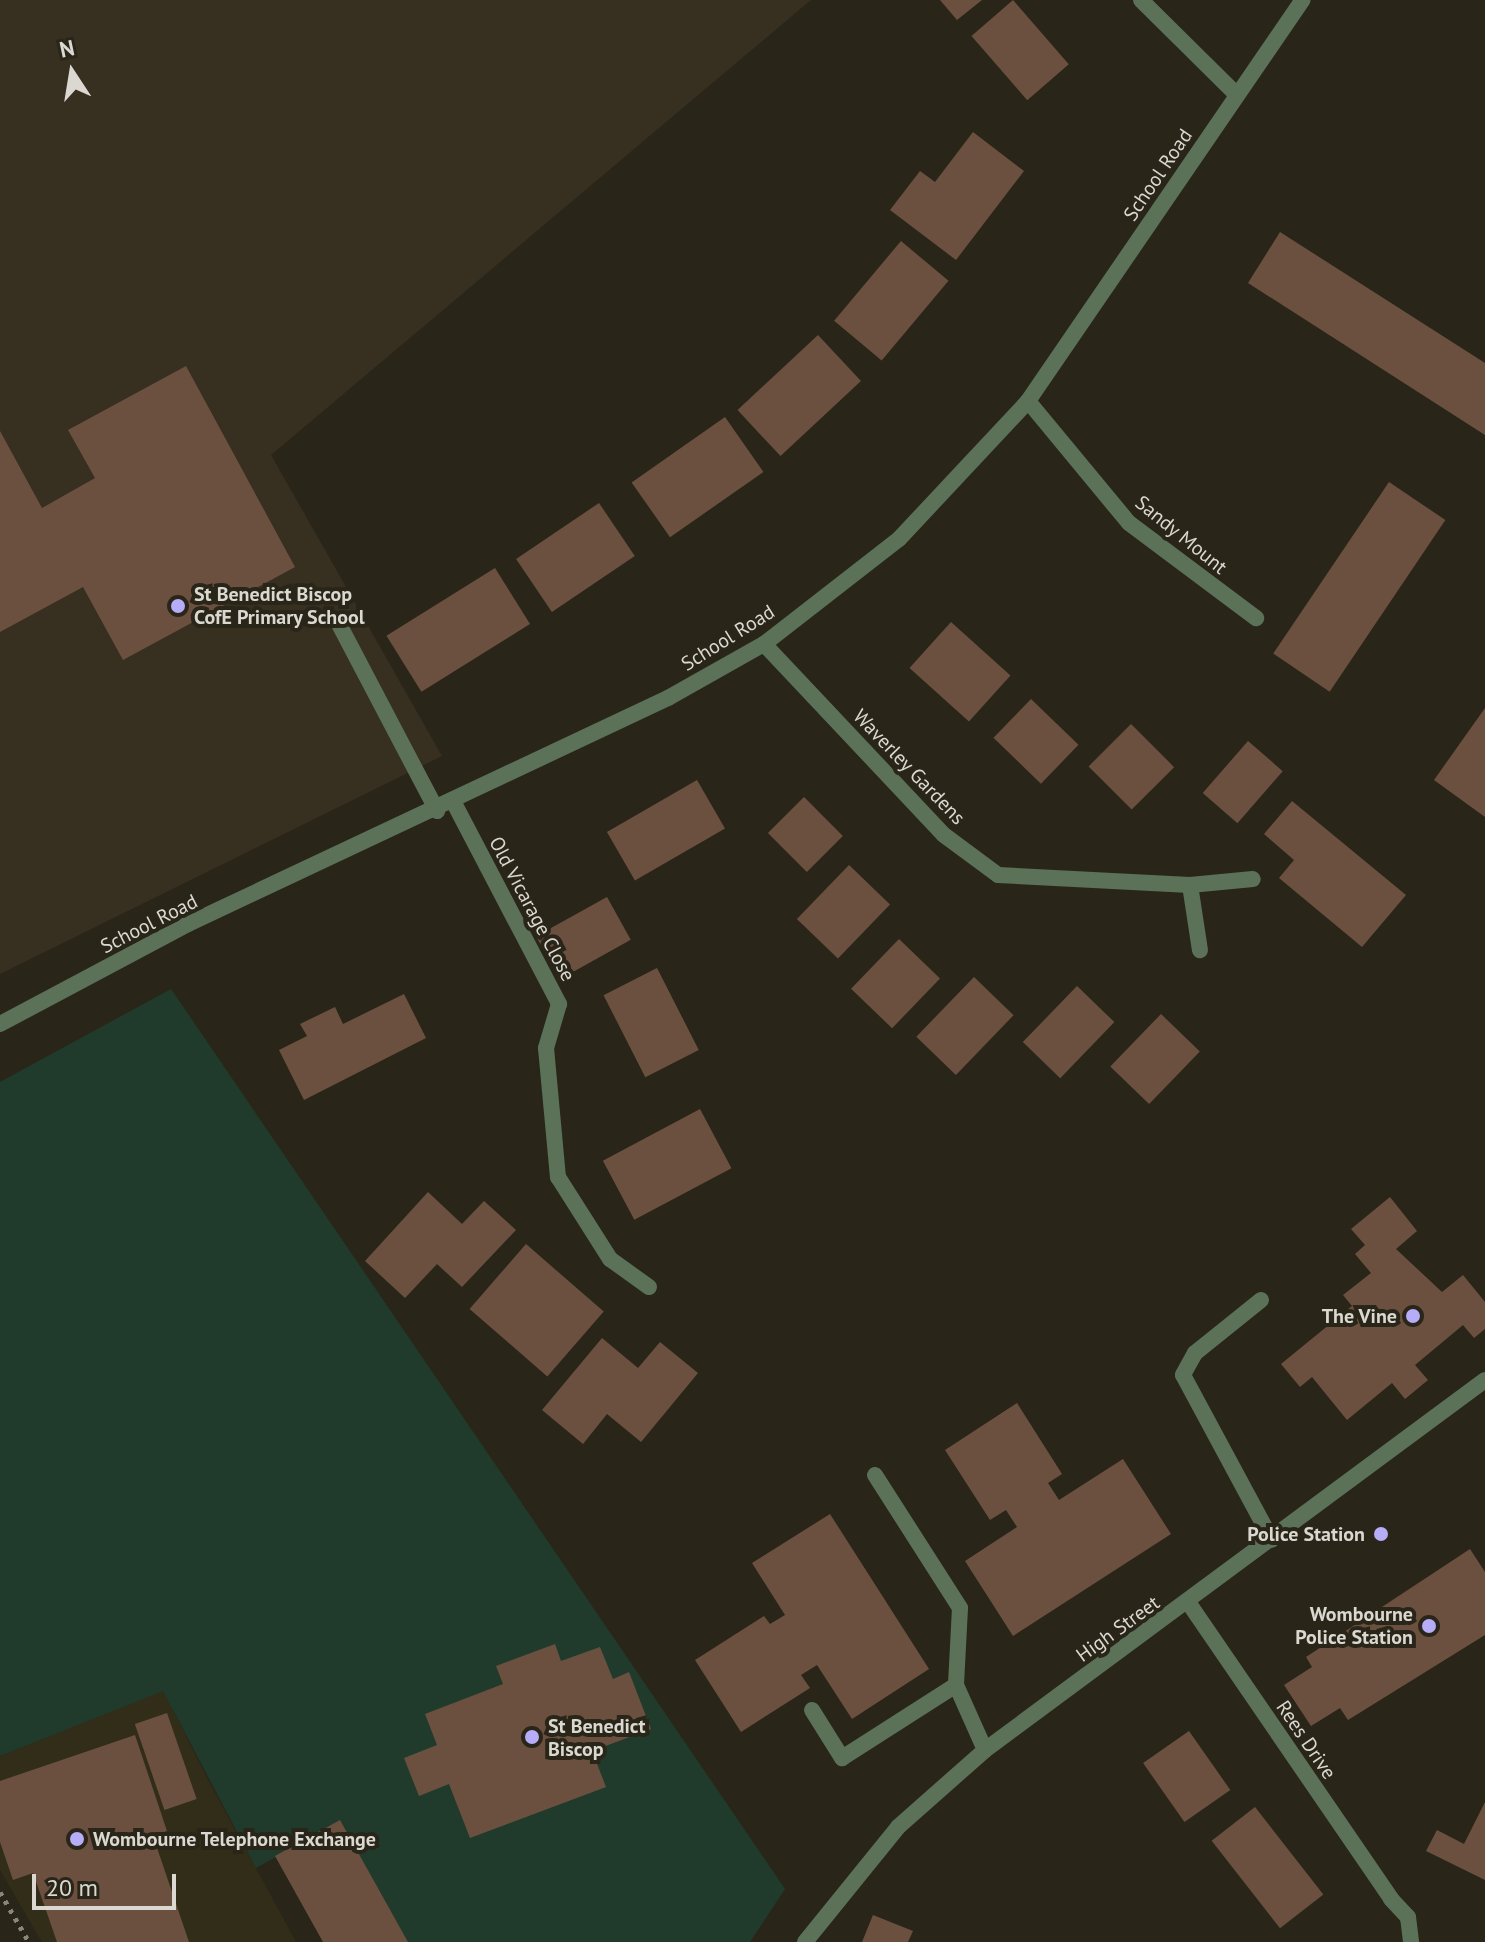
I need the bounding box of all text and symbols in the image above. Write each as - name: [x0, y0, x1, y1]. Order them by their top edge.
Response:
- north arrow: [32, 32, 112, 112]
- text: N: [57, 33, 77, 64]
- street label: School Road: [1119, 125, 1197, 225]
- street label: Sandy Mount: [1130, 490, 1232, 580]
- place label: St Benedict Biscop CofE Primary School: [194, 582, 365, 629]
- marker: St Benedict Biscop CofE Primary School: [169, 597, 187, 615]
- street label: School Road: [677, 600, 779, 676]
- street label: Waverley Gardens: [848, 704, 970, 830]
- street label: Old Vicarage Close: [484, 832, 580, 986]
- street label: School Road: [97, 889, 201, 959]
- place label: The Vine: [1321, 1304, 1397, 1328]
- marker: The Vine: [1404, 1307, 1422, 1325]
- place label: Police Station: [1247, 1522, 1365, 1546]
- marker: Police Station: [1372, 1525, 1390, 1543]
- street label: High Street: [1072, 1591, 1164, 1667]
- place label: Wombourne Police Station: [1295, 1602, 1413, 1649]
- marker: Wombourne Police Station: [1420, 1617, 1438, 1635]
- street label: Rees Drive: [1271, 1696, 1341, 1784]
- place label: St Benedict Biscop: [548, 1714, 645, 1761]
- marker: St Benedict Biscop: [523, 1728, 541, 1746]
- place label: Wombourne Telephone Exchange: [93, 1827, 377, 1851]
- marker: Wombourne Telephone Exchange: [68, 1830, 86, 1848]
- scale bar: [36, 1858, 180, 1908]
- text: 20 m: [46, 1872, 98, 1903]

